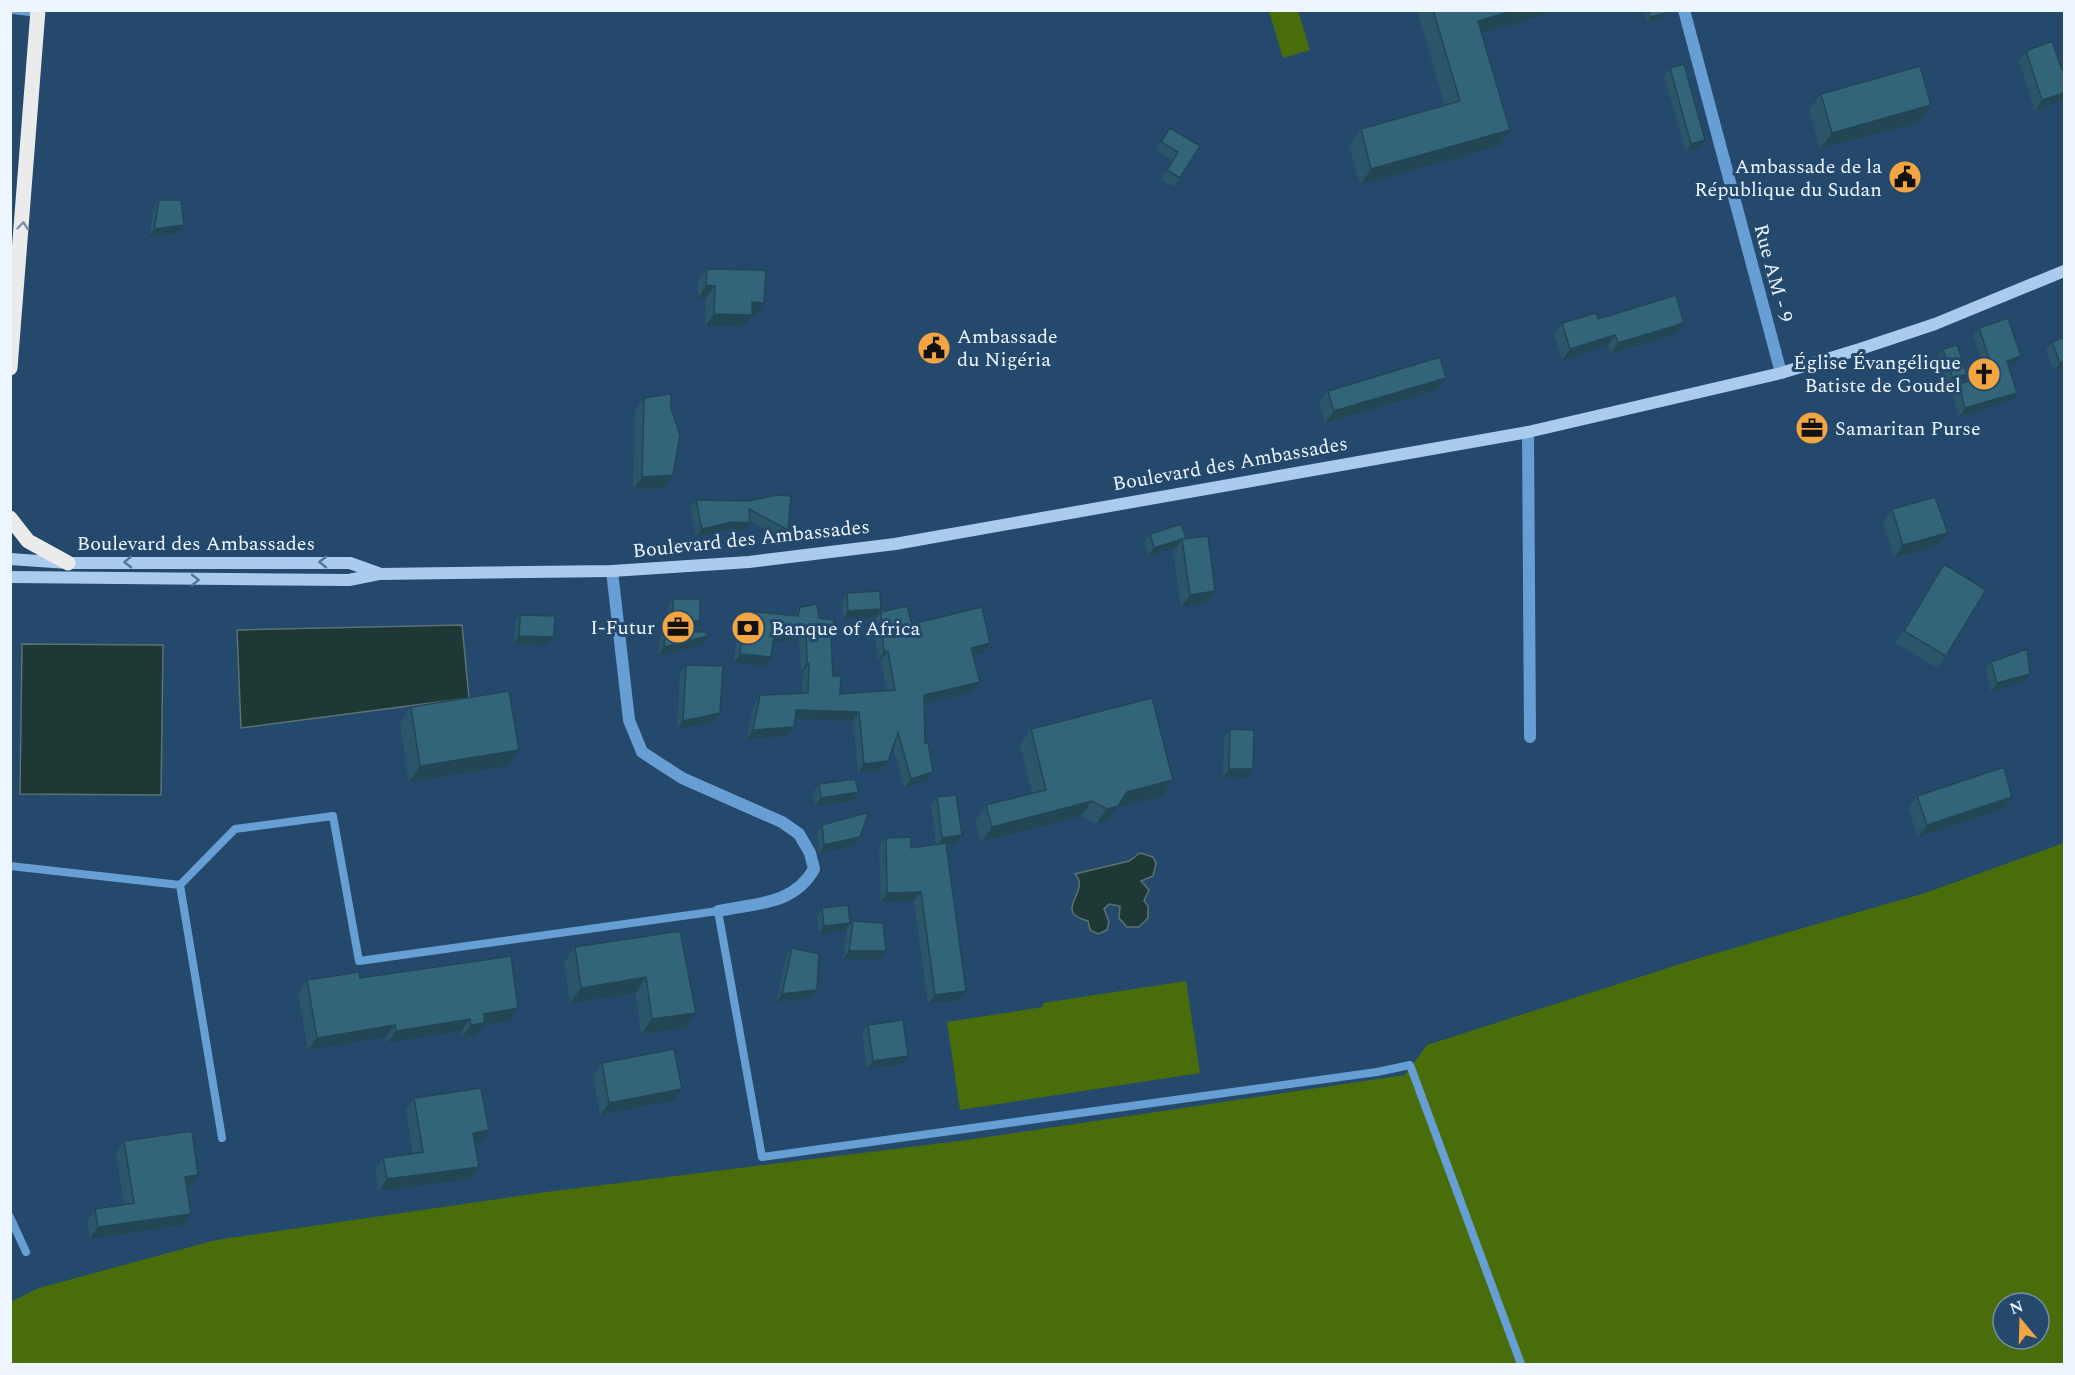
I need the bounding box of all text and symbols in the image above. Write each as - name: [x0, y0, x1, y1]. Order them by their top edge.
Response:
- place label: Ambassade de la République du Sudan: [1694, 152, 1882, 205]
- public building icon: Ambassade de la République du Sudan: [1887, 159, 1923, 195]
- street label: Rue AM - 9: [1745, 221, 1801, 326]
- one-way arrow: [16, 222, 29, 231]
- place label: Ambassade du Nigéria: [957, 322, 1058, 375]
- public building icon: Ambassade du Nigéria: [916, 330, 952, 366]
- place label: Église Évangélique Batiste de Goudel: [1793, 348, 1961, 401]
- church icon: Église Évangélique Batiste de Goudel: [1966, 356, 2002, 392]
- office icon: Samaritan Purse: [1794, 410, 1830, 446]
- place label: Samaritan Purse: [1835, 414, 1981, 444]
- street label: Boulevard des Ambassades: [1110, 429, 1350, 499]
- street label: Boulevard des Ambassades: [631, 512, 871, 566]
- street label: Boulevard des Ambassades: [77, 529, 315, 559]
- one-way arrow: [124, 556, 133, 568]
- one-way arrow: [319, 556, 328, 569]
- one-way arrow: [190, 574, 199, 586]
- office icon: I-Futur: [660, 609, 696, 645]
- bank icon: Banque of Africa: [730, 610, 766, 646]
- place label: I-Futur: [590, 613, 655, 643]
- place label: Banque of Africa: [771, 614, 920, 644]
- north arrow: [1991, 1291, 2051, 1351]
- text: N: [2006, 1294, 2027, 1321]

